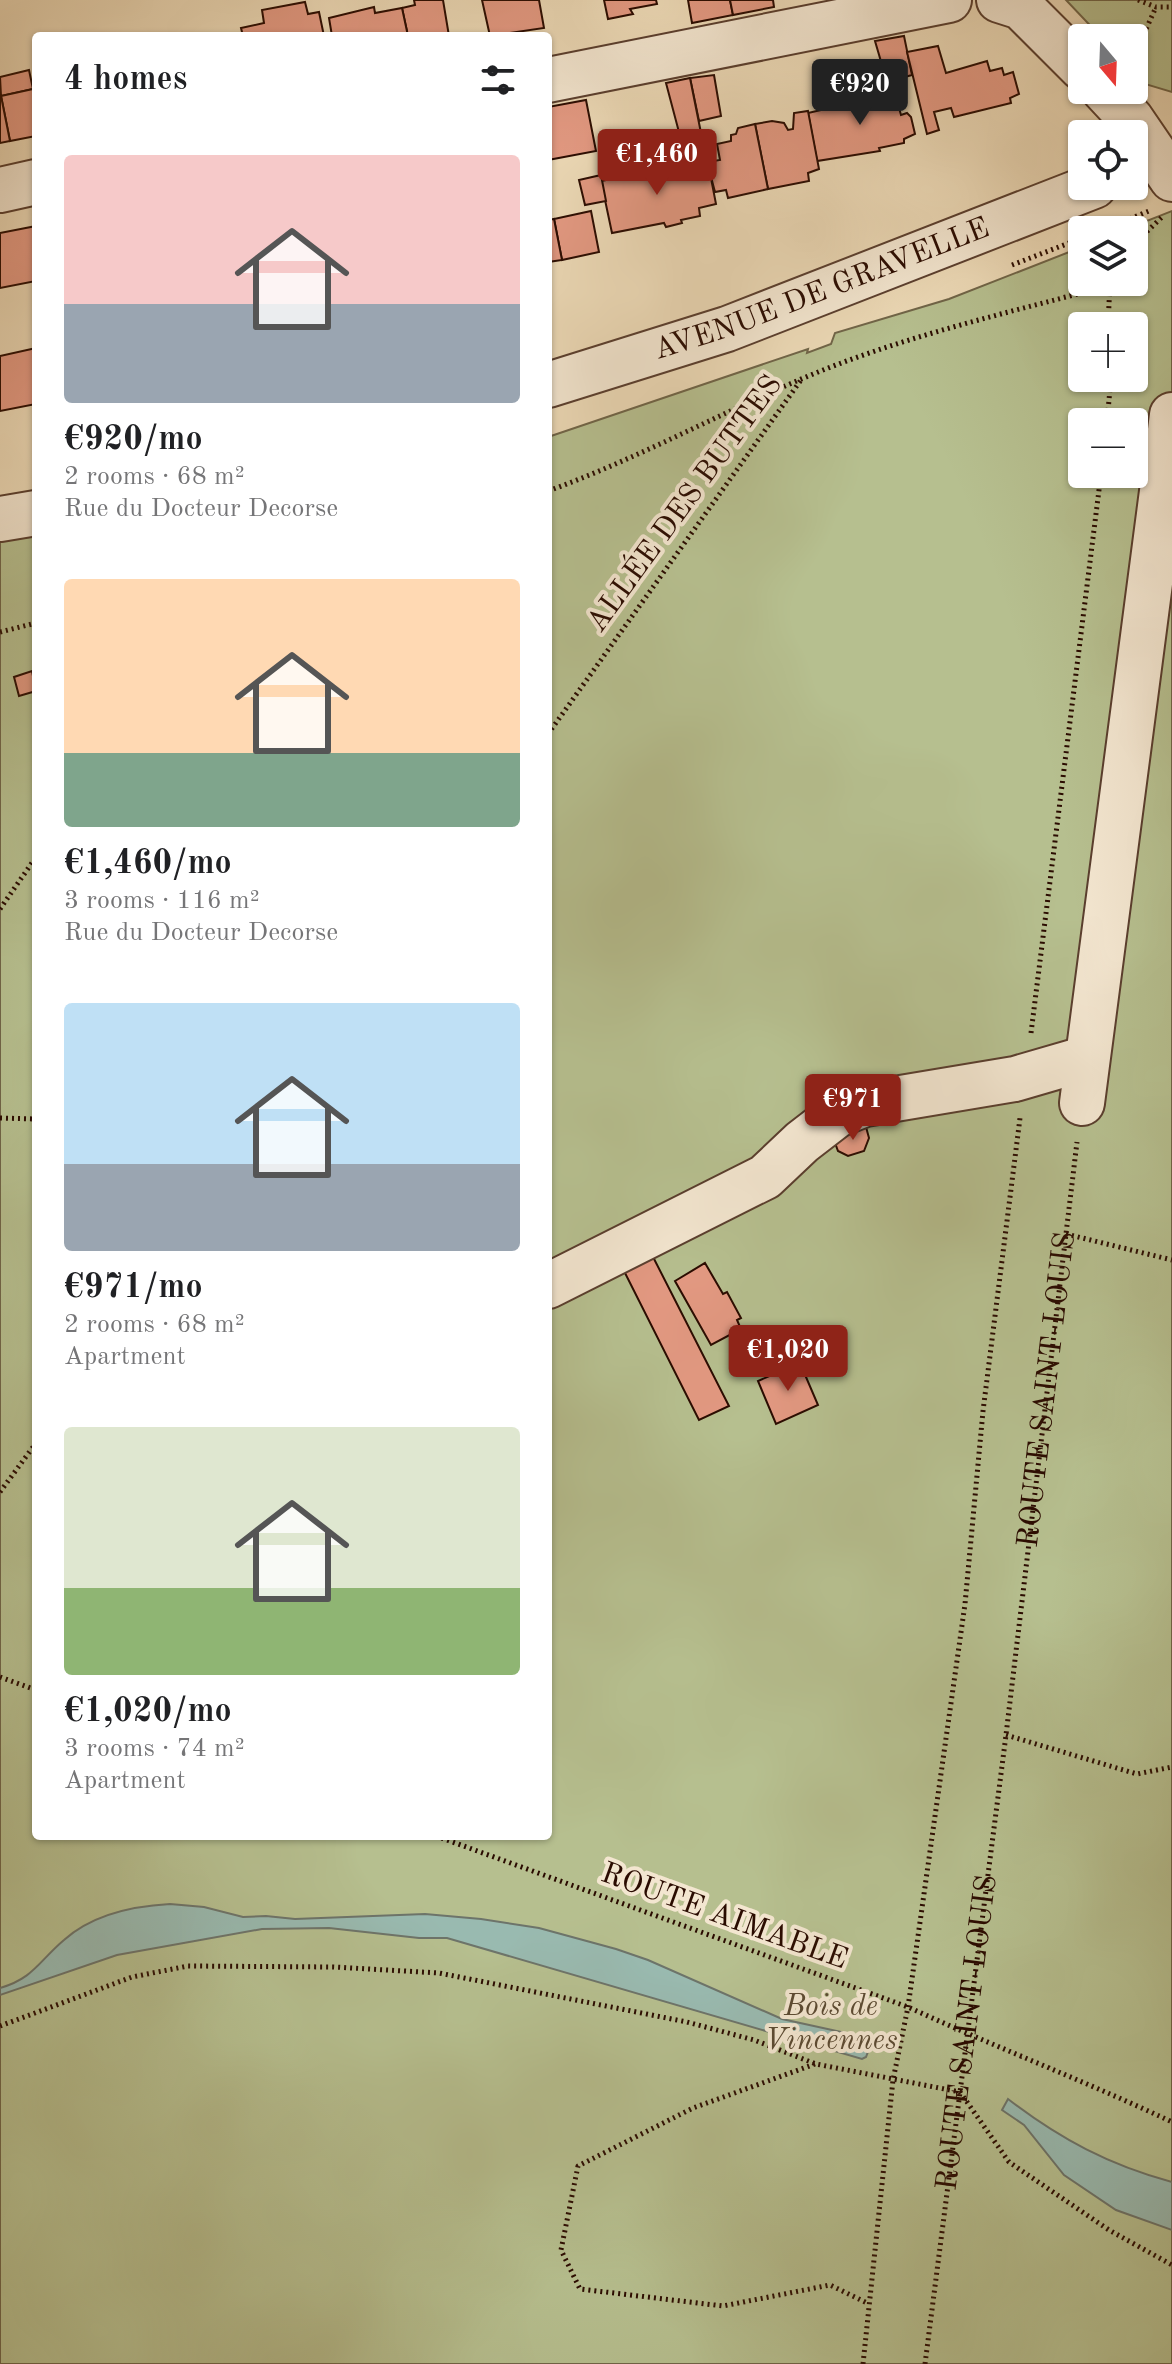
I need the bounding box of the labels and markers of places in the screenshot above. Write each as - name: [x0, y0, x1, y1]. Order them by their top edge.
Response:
- pin: €920: [813, 59, 907, 127]
- pin: €1,460: [592, 129, 722, 197]
- pin: €971: [806, 1074, 900, 1142]
- pin: €1,020: [723, 1325, 853, 1393]

